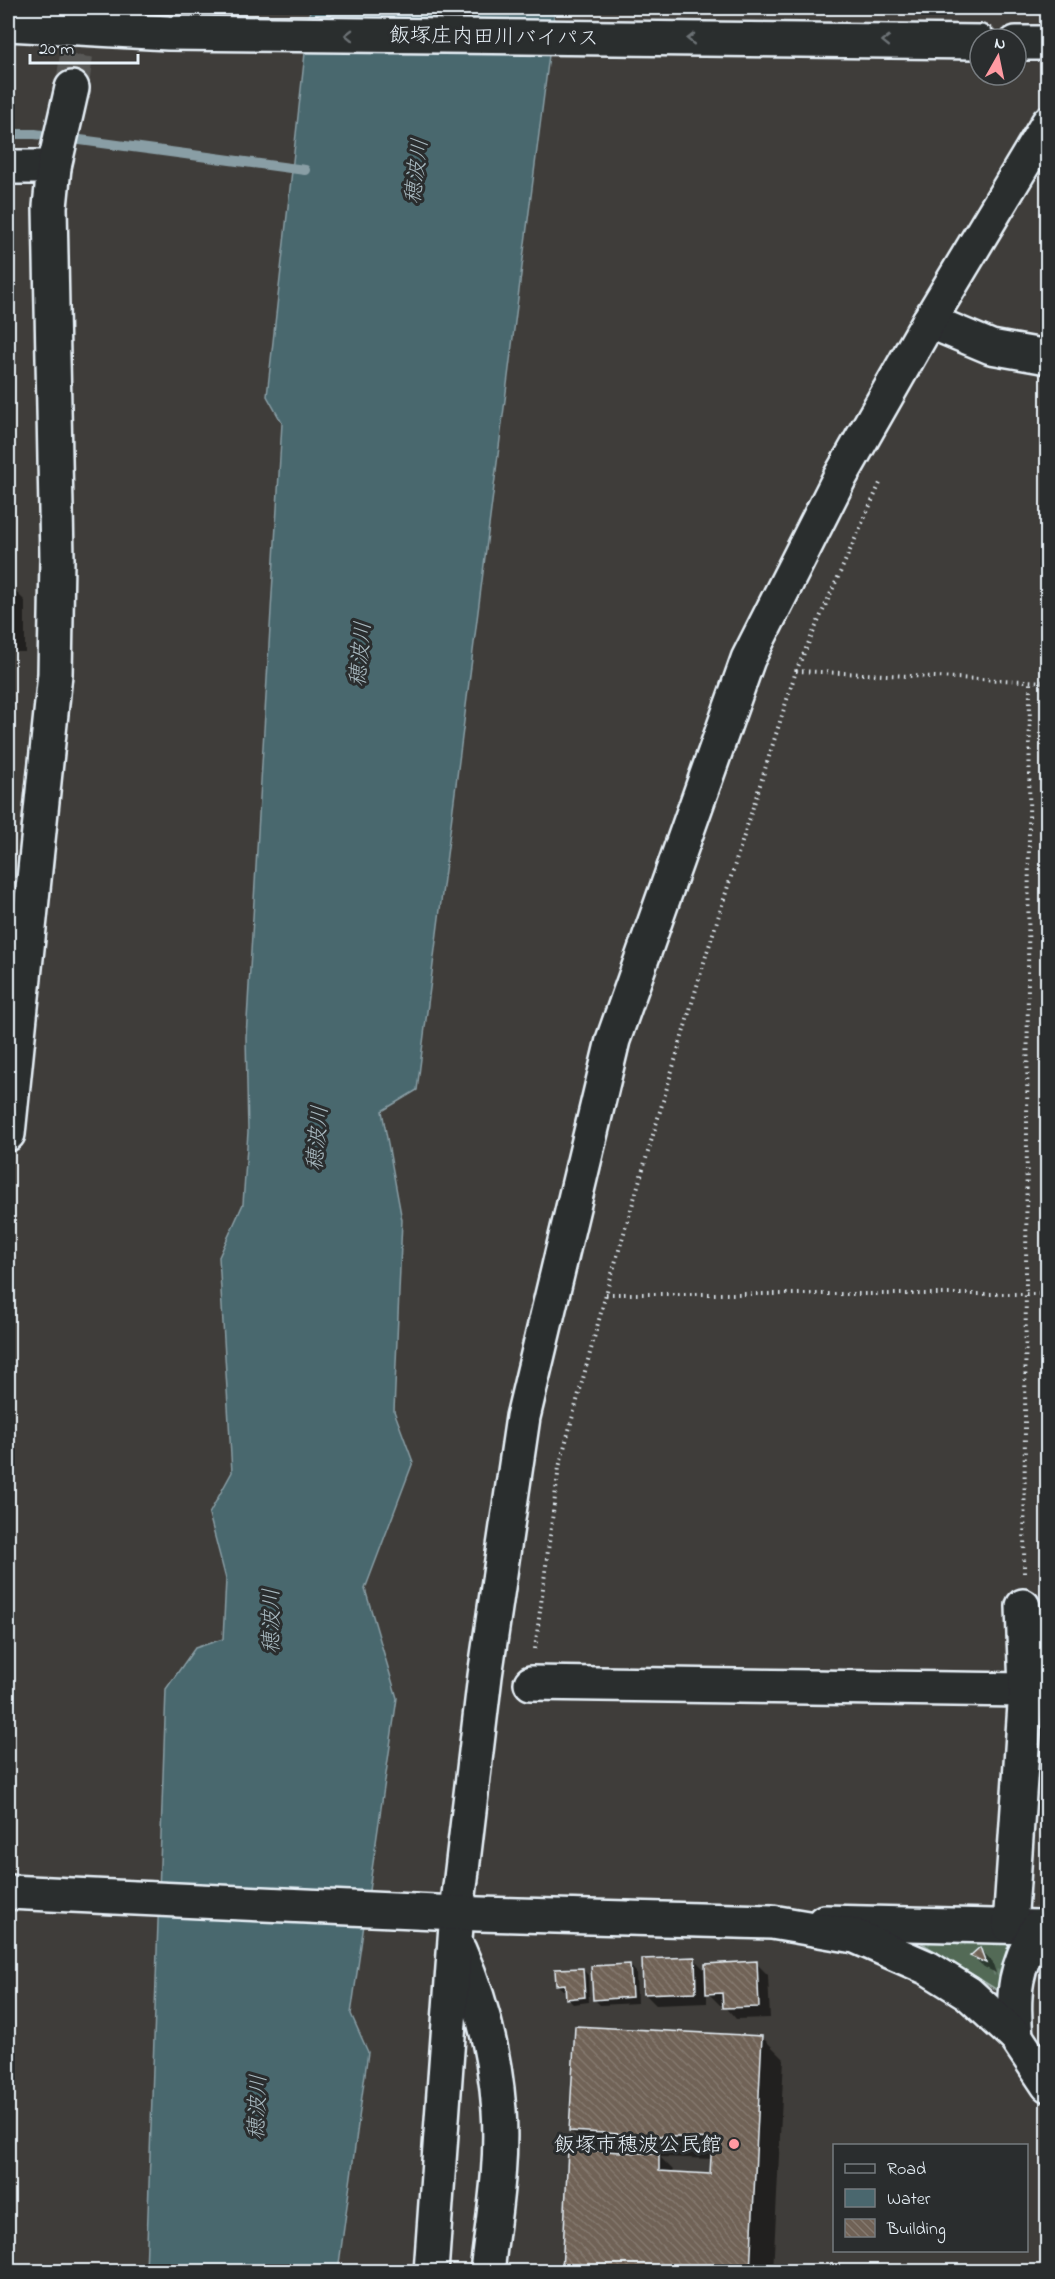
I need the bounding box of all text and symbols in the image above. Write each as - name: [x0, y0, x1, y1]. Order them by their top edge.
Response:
- street label: 飯塚庄内田川バイパス: [389, 21, 599, 55]
- scale bar: [30, 27, 138, 65]
- north arrow: [968, 27, 1028, 87]
- one-way arrow: [344, 29, 353, 41]
- text: N: [993, 31, 1007, 57]
- one-way arrow: [686, 33, 695, 45]
- one-way arrow: [881, 35, 890, 47]
- text: 20 m: [39, 37, 74, 63]
- water label: 穂波川: [398, 137, 438, 206]
- water label: 穂波川: [343, 620, 381, 689]
- water label: 穂波川: [300, 1104, 338, 1173]
- water label: 穂波川: [257, 1588, 289, 1654]
- water label: 穂波川: [242, 2074, 276, 2141]
- place label: 飯塚市穂波公民館: [554, 2131, 722, 2161]
- marker: 飯塚市穂波公民館: [727, 2137, 741, 2151]
- legend: [833, 2144, 1028, 2252]
- text: Road: [887, 2157, 926, 2183]
- text: Water: [887, 2187, 931, 2213]
- text: Building: [886, 2217, 946, 2244]

